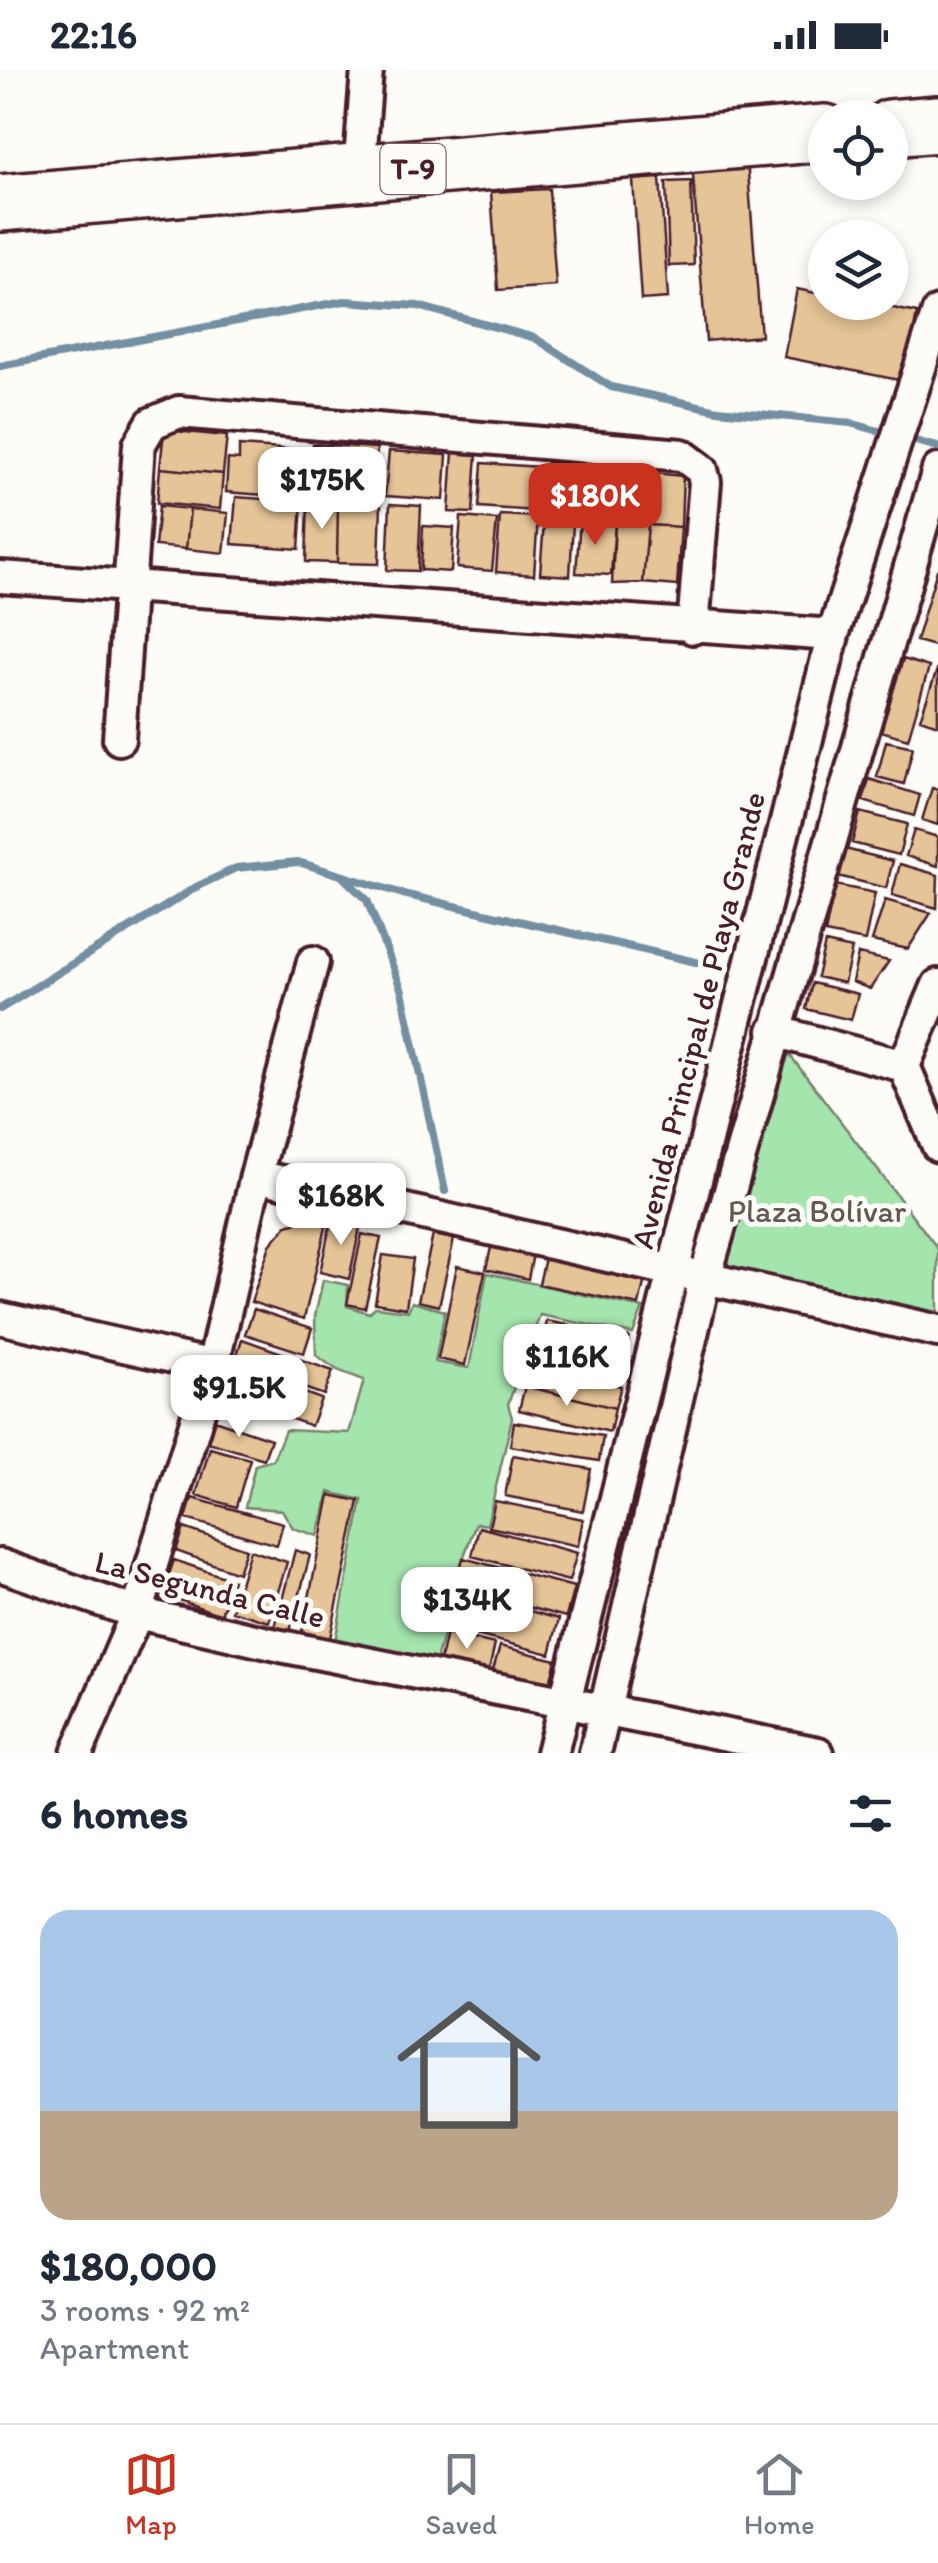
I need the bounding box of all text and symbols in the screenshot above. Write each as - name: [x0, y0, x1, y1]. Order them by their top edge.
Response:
- text: 22:16: [50, 12, 137, 58]
- map controls: [808, 100, 908, 320]
- button: locate: [808, 100, 908, 200]
- road number: T-9: [380, 144, 446, 194]
- button: layers: [808, 220, 908, 320]
- pin: $175K: [252, 447, 392, 532]
- text: $175K: [280, 460, 364, 498]
- pin: $180K: [525, 463, 665, 548]
- text: $180K: [551, 476, 639, 514]
- street label: Avenida Principal de Playa Grande: [623, 788, 773, 1252]
- pin: $168K: [271, 1163, 411, 1248]
- text: $168K: [298, 1176, 384, 1214]
- park label: Plaza Bolívar: [728, 1192, 906, 1230]
- pin: $116K: [497, 1324, 637, 1409]
- text: $116K: [525, 1337, 609, 1375]
- pin: $91.5K: [158, 1355, 320, 1440]
- text: $91.5K: [193, 1368, 285, 1406]
- street label: La Segunda Calle: [91, 1542, 329, 1636]
- pin: $134K: [397, 1567, 537, 1652]
- text: $134K: [423, 1580, 511, 1618]
- icon: filters: [843, 1786, 898, 1841]
- text: 6 homes: [40, 1788, 188, 1839]
- icon: home: [379, 1975, 559, 2155]
- text: $180,000: [40, 2240, 217, 2291]
- text: 3 rooms · 92 m²: [40, 2291, 250, 2329]
- text: Apartment: [40, 2329, 189, 2367]
- tab: Map: [124, 2447, 179, 2541]
- tab: Saved: [426, 2447, 497, 2541]
- tab: Home: [744, 2447, 815, 2541]

